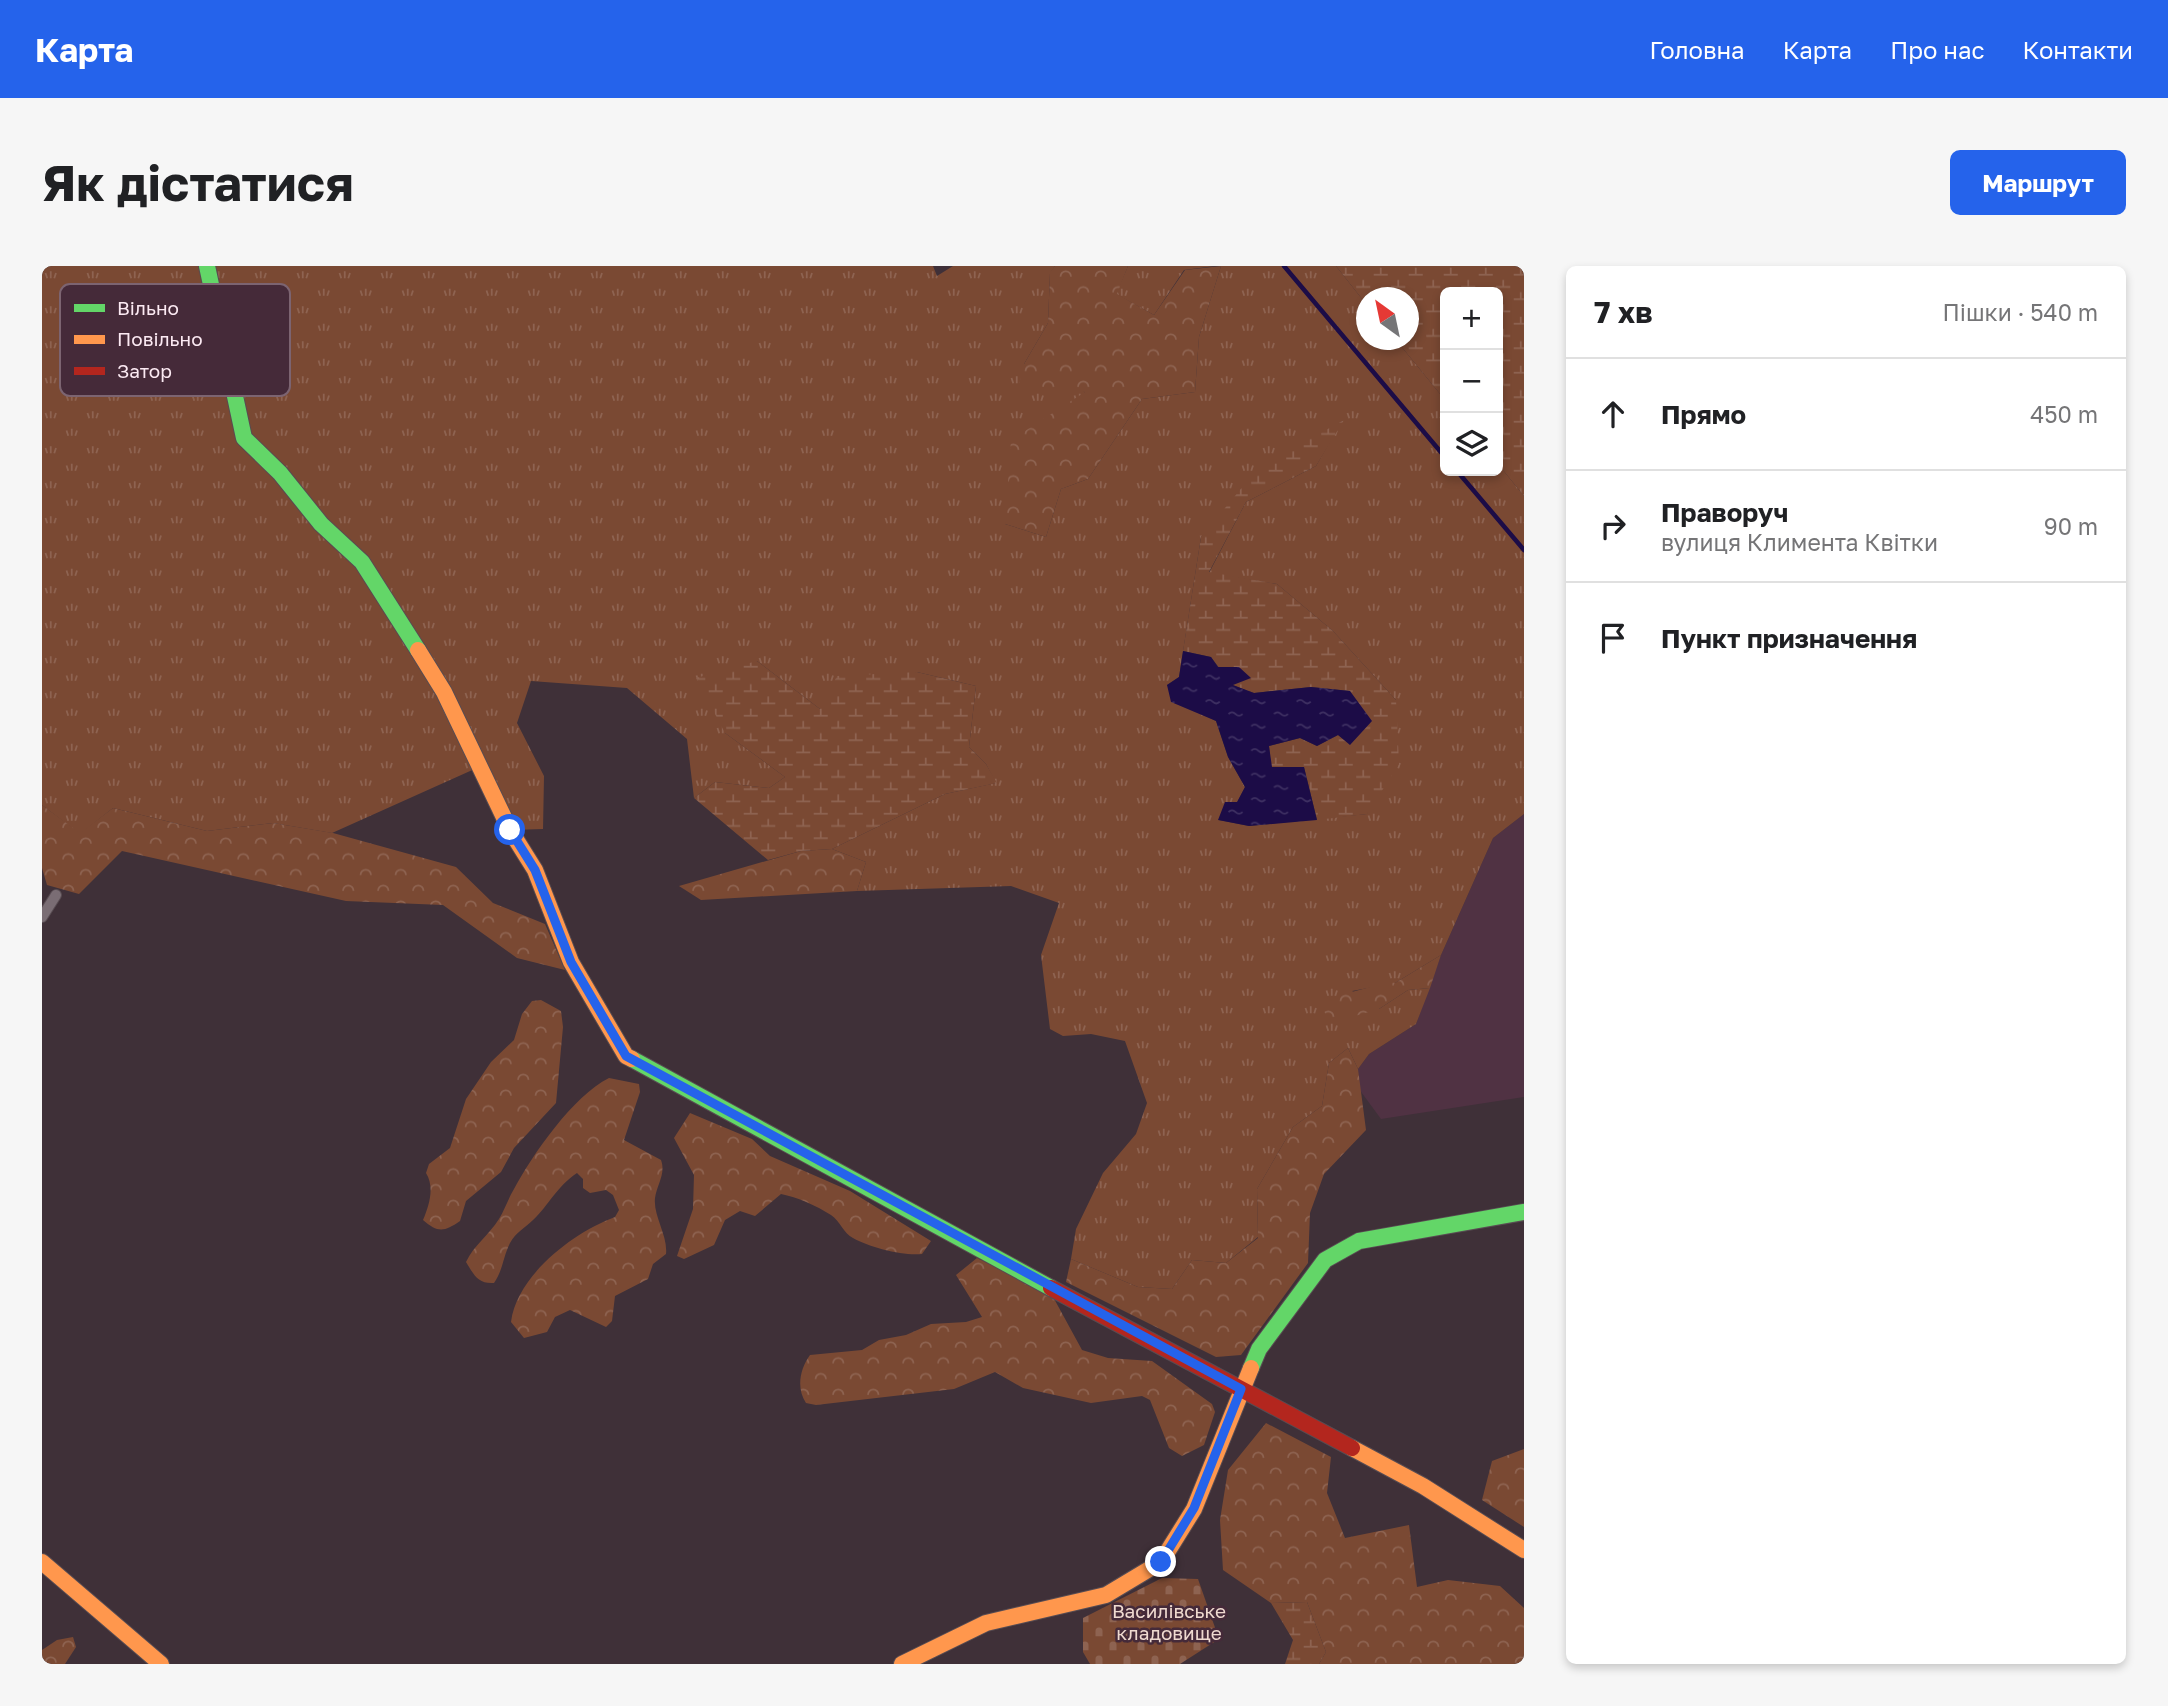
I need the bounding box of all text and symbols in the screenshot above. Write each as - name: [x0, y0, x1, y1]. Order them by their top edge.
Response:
- text: Карта: [35, 30, 134, 69]
- text: Головна: [1649, 35, 1745, 64]
- text: Карта: [1783, 35, 1852, 64]
- text: Про нас: [1890, 35, 1985, 64]
- text: Контакти: [2023, 35, 2133, 64]
- button: Маршрут: [1950, 150, 2126, 215]
- text: Як дістатися: [42, 153, 354, 212]
- legend: [60, 284, 290, 396]
- north arrow: [1356, 287, 1419, 350]
- map controls: [1440, 287, 1503, 476]
- button: +: [1440, 287, 1503, 350]
- text: 7 хв: [1594, 294, 1653, 330]
- text: Вільно: [117, 296, 179, 319]
- text: Пішки · 540 m: [1943, 298, 2098, 326]
- text: Повільно: [117, 327, 203, 350]
- button: −: [1440, 350, 1503, 413]
- text: Затор: [117, 359, 172, 382]
- icon: ahead: [1594, 395, 1632, 433]
- text: Прямо: [1661, 399, 1746, 430]
- text: 450 m: [2030, 400, 2098, 428]
- button: layers: [1440, 413, 1503, 476]
- text: Праворуч: [1661, 497, 1789, 528]
- icon: right: [1594, 507, 1632, 545]
- text: 90 m: [2044, 512, 2098, 540]
- text: вулиця Климента Квітки: [1661, 528, 1938, 556]
- icon: arrive: [1594, 619, 1632, 657]
- text: Пункт призначення: [1661, 623, 1917, 654]
- route start: [494, 814, 525, 845]
- route end: [1145, 1546, 1176, 1577]
- park label: Василівське кладовище: [1112, 1599, 1226, 1644]

